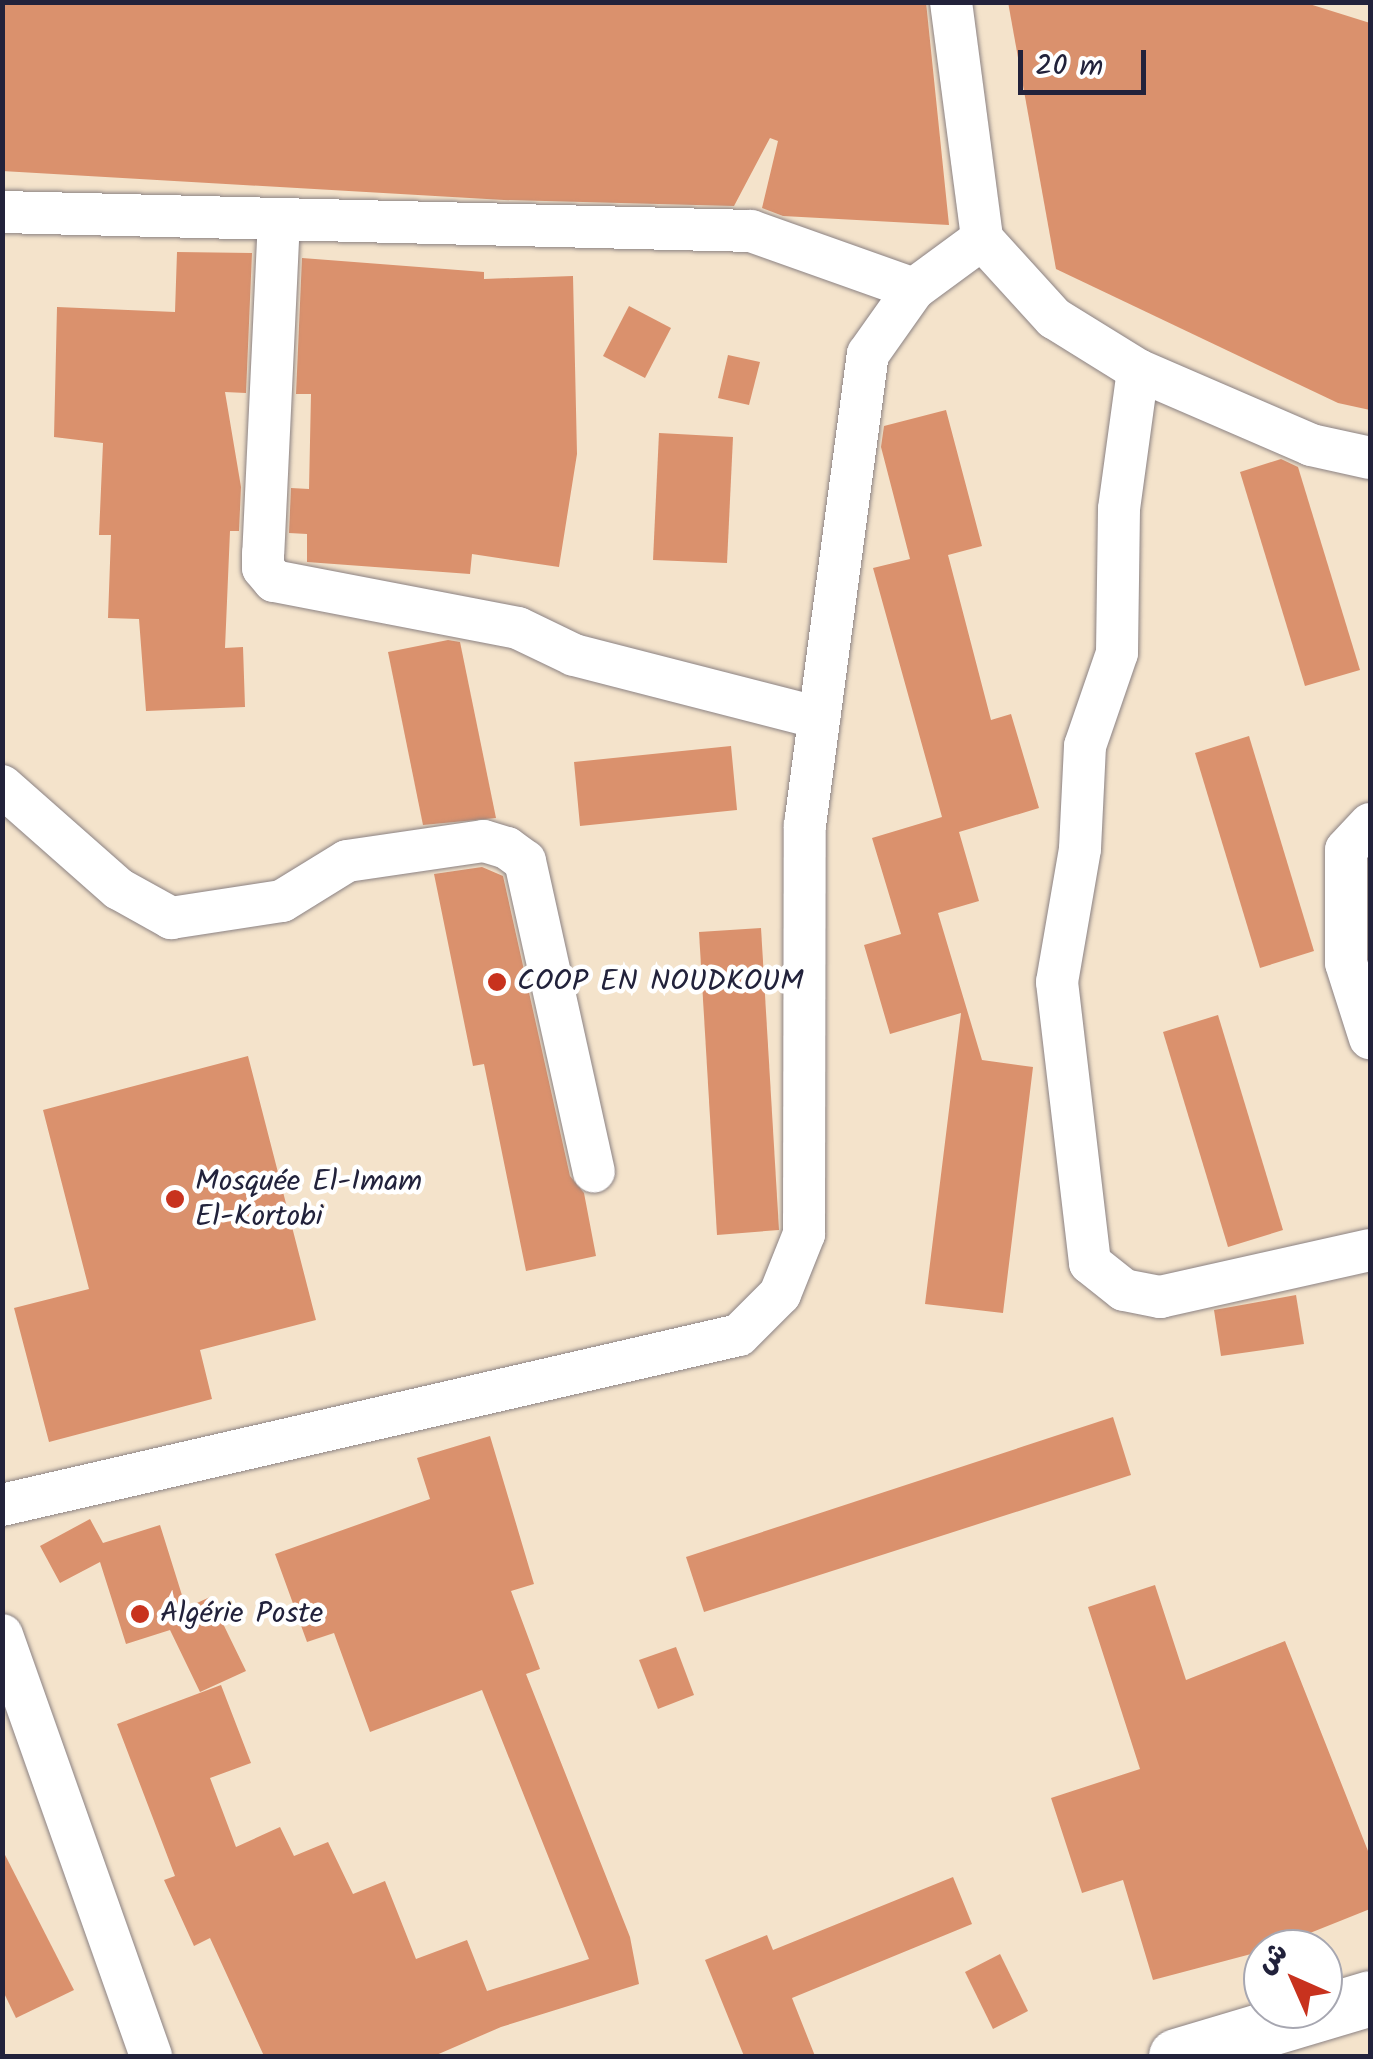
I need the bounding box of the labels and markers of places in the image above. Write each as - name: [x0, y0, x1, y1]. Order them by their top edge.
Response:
- place label: COOP EN NOUDKOUM: [517, 964, 804, 1000]
- marker: COOP EN NOUDKOUM: [486, 971, 508, 993]
- place label: Mosquée El-Imam El-Kortobi: [195, 1164, 422, 1234]
- marker: Mosquée El-Imam El-Kortobi: [164, 1188, 186, 1210]
- place label: Algérie Poste: [160, 1596, 323, 1632]
- marker: Algérie Poste: [129, 1603, 151, 1625]

